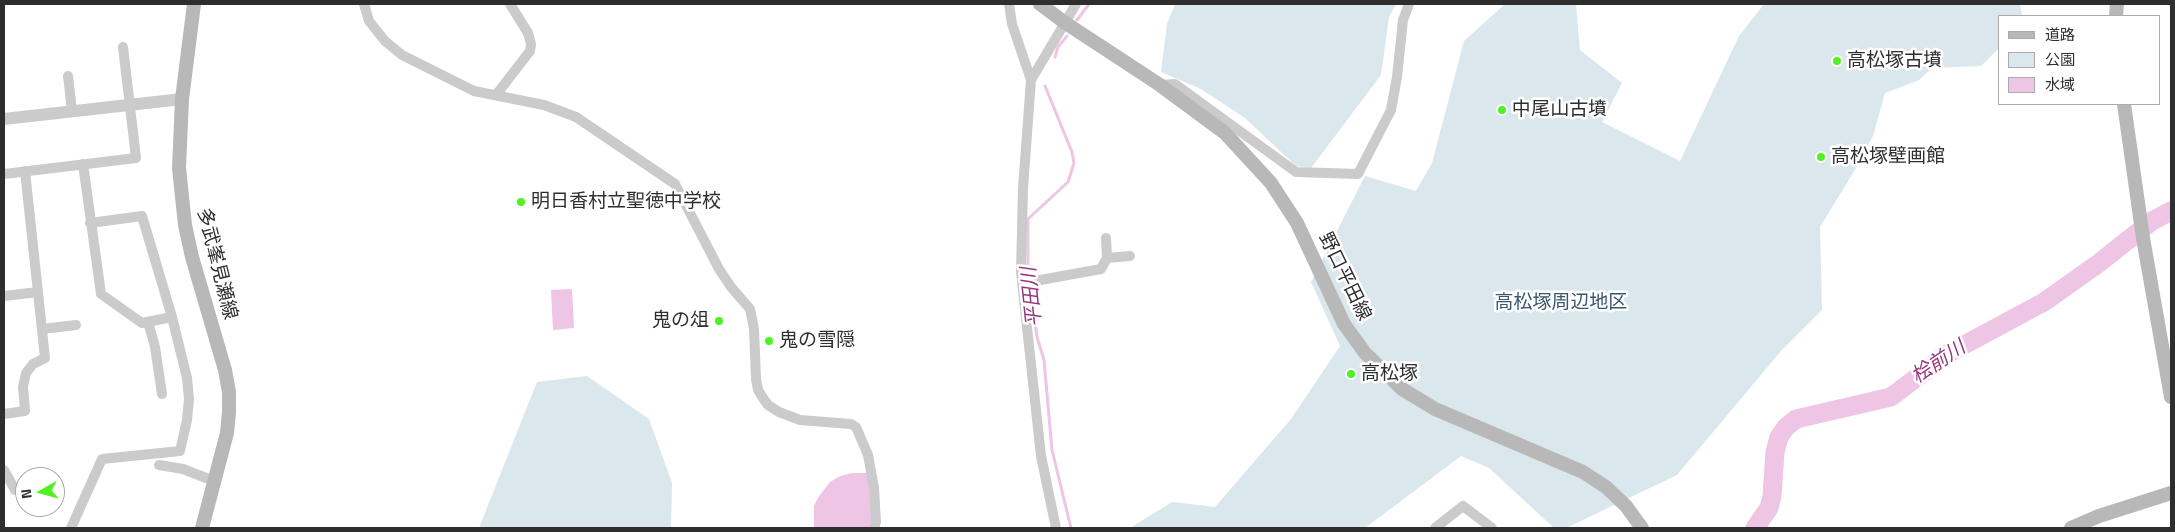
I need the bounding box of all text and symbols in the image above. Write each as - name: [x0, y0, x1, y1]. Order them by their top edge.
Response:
- legend: [1998, 15, 2160, 105]
- text: 道路: [2045, 23, 2075, 46]
- text: 公園: [2045, 48, 2075, 71]
- place label: 高松塚古墳: [1847, 50, 1942, 72]
- marker: 高松塚古墳: [1831, 55, 1843, 67]
- text: 水域: [2045, 73, 2075, 96]
- place label: 中尾山古墳: [1512, 99, 1607, 121]
- marker: 中尾山古墳: [1496, 104, 1508, 116]
- place label: 高松塚壁画館: [1831, 146, 1945, 168]
- marker: 高松塚壁画館: [1815, 151, 1827, 163]
- place label: 明日香村立聖徳中学校: [531, 191, 721, 213]
- marker: 明日香村立聖徳中学校: [515, 196, 527, 208]
- street label: 多武峯見瀬線: [191, 206, 241, 322]
- street label: 野口平田線: [1313, 229, 1375, 325]
- water label: 平田川: [1018, 266, 1048, 328]
- park label: 高松塚周辺地区: [1495, 292, 1627, 314]
- place label: 鬼の俎: [652, 310, 709, 332]
- marker: 鬼の俎: [713, 315, 725, 327]
- place label: 鬼の雪隠: [779, 330, 855, 352]
- marker: 鬼の雪隠: [763, 335, 775, 347]
- water label: 桧前川: [1907, 336, 1971, 390]
- place label: 高松塚: [1361, 363, 1418, 385]
- marker: 高松塚: [1345, 368, 1357, 380]
- north arrow: [15, 467, 65, 517]
- text: N: [15, 488, 37, 500]

